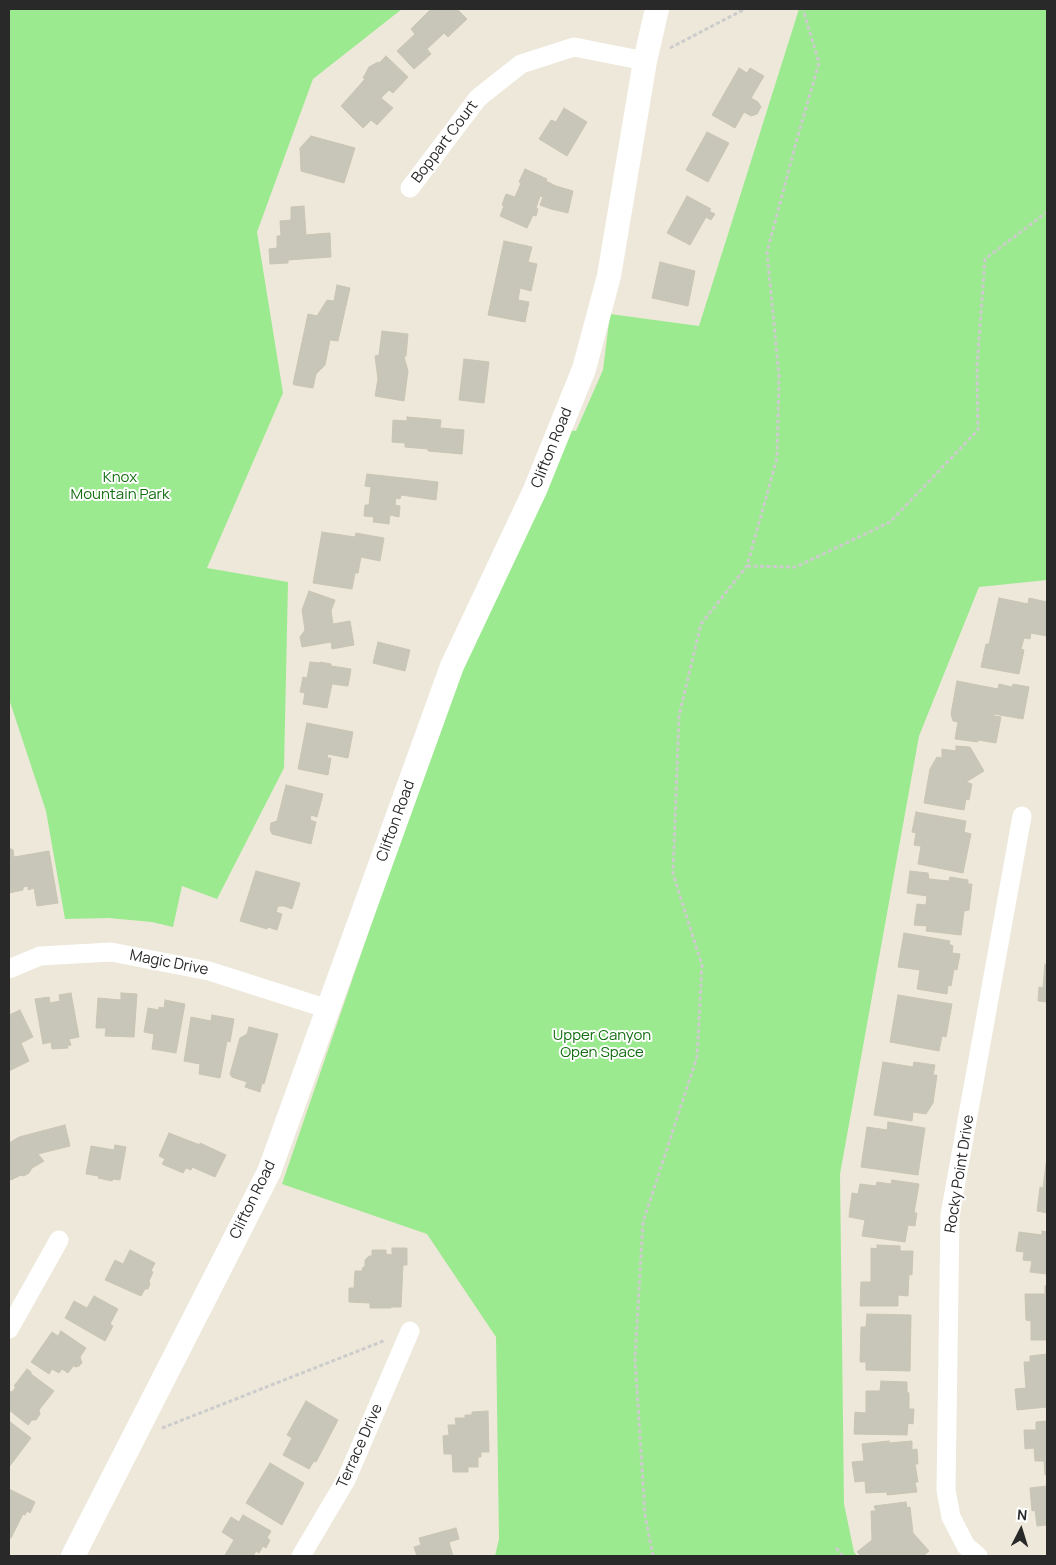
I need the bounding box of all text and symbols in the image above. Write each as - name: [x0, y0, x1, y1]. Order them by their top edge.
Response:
- street label: Boppart Court: [408, 97, 482, 187]
- street label: Clifton Road: [528, 405, 576, 491]
- park label: Knox Mountain Park: [71, 469, 169, 504]
- street label: Clifton Road: [373, 778, 419, 864]
- street label: Magic Drive: [128, 947, 210, 979]
- park label: Upper Canyon Open Space: [553, 1027, 651, 1062]
- street label: Rocky Point Drive: [942, 1114, 978, 1234]
- street label: Clifton Road: [226, 1158, 280, 1242]
- street label: Terrace Drive: [333, 1401, 387, 1491]
- north arrow: [996, 1505, 1046, 1555]
- text: N: [1017, 1505, 1028, 1524]

